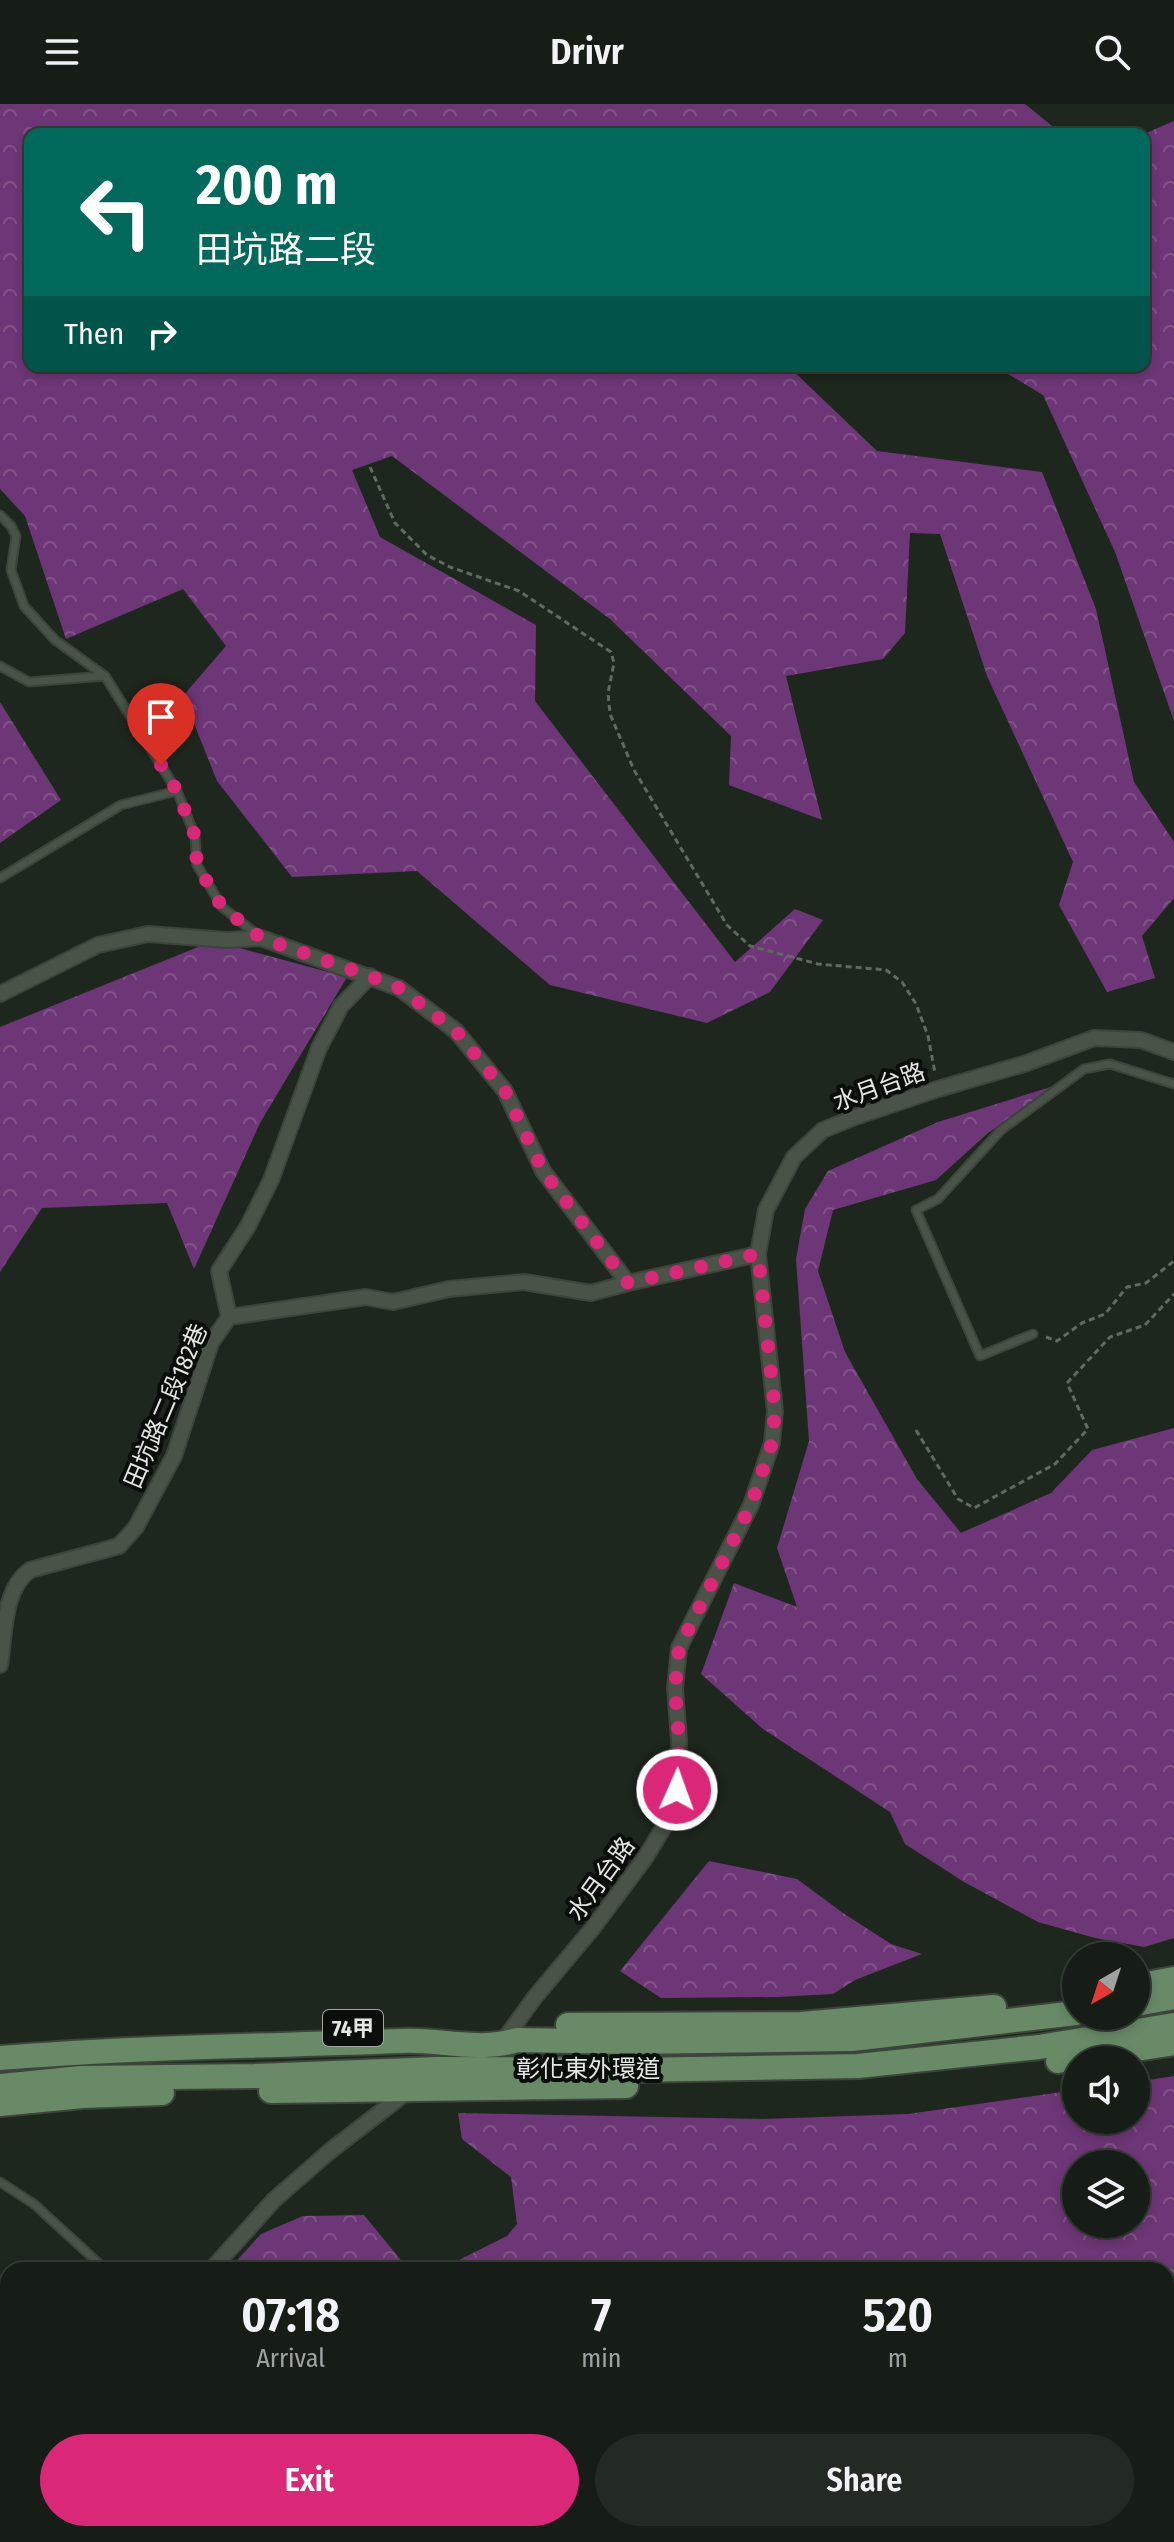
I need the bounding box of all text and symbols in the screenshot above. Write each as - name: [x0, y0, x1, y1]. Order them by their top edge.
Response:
- icon: menu: [40, 30, 84, 74]
- text: Drivr: [550, 30, 624, 74]
- icon: search: [1090, 30, 1134, 74]
- text: 200 m: [196, 152, 337, 219]
- icon: left: [64, 160, 168, 264]
- text: 田坑路二段: [196, 228, 376, 272]
- icon: right: [140, 312, 184, 356]
- text: Then: [64, 316, 124, 352]
- pin: [127, 683, 195, 765]
- icon: arrive: [139, 695, 183, 739]
- street label: 水月台路: [829, 1057, 929, 1117]
- street label: 田坑路二段182巷: [119, 1320, 213, 1492]
- position arrow: [635, 1748, 719, 1832]
- street label: 水月台路: [561, 1832, 641, 1926]
- north arrow: [1062, 1942, 1150, 2030]
- map controls: [1062, 1942, 1150, 2238]
- road number: 74甲: [323, 2010, 383, 2046]
- button: sound: [1062, 2046, 1150, 2134]
- street label: 彰化東外環道: [516, 2055, 660, 2083]
- button: layers: [1062, 2150, 1150, 2238]
- text: 07:18: [241, 2286, 340, 2344]
- text: 7: [591, 2286, 612, 2344]
- text: 520: [863, 2286, 933, 2344]
- text: Arrival: [256, 2343, 325, 2374]
- text: min: [581, 2343, 622, 2374]
- text: m: [888, 2343, 908, 2374]
- button: Exit: [40, 2434, 579, 2526]
- button: Share: [595, 2434, 1134, 2526]

